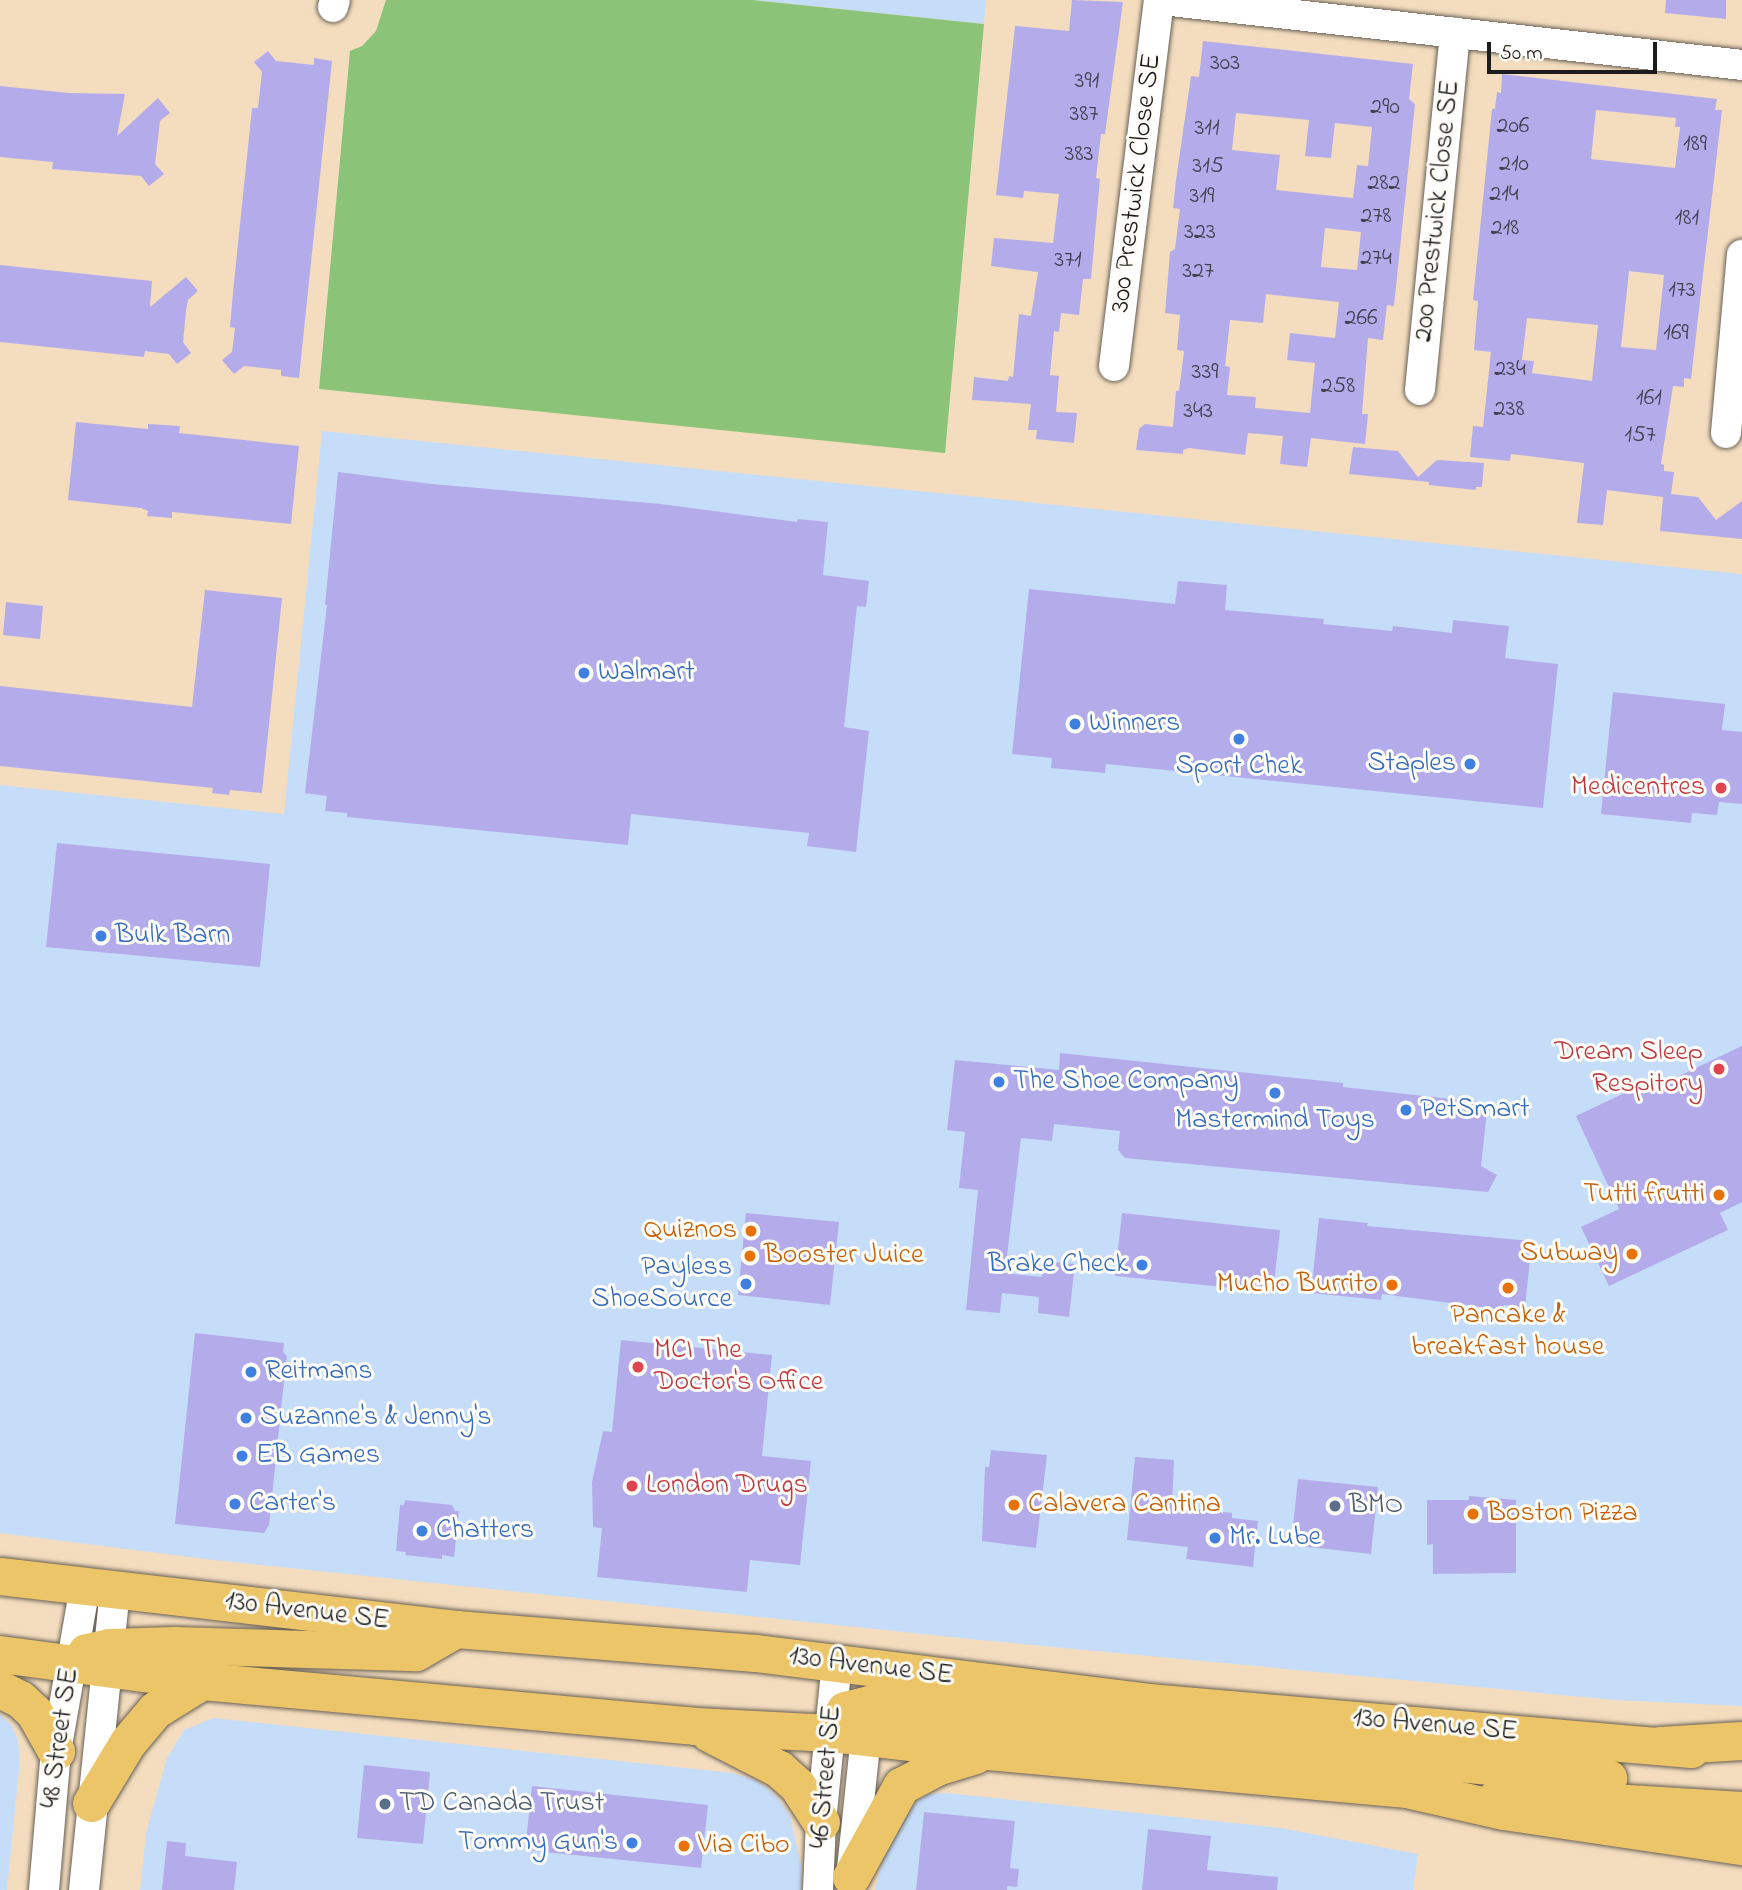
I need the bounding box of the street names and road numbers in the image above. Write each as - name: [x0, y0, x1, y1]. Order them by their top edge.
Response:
- street label: 300 Prestwick Close SE: [1104, 52, 1170, 314]
- street label: 200 Prestwick Close SE: [1408, 78, 1468, 344]
- street label: 130 Avenue SE: [223, 1585, 391, 1639]
- street label: 130 Avenue SE: [787, 1640, 955, 1694]
- street label: 48 Street SE: [35, 1666, 87, 1810]
- street label: 130 Avenue SE: [1351, 1702, 1519, 1750]
- street label: 46 Street SE: [804, 1704, 850, 1850]

